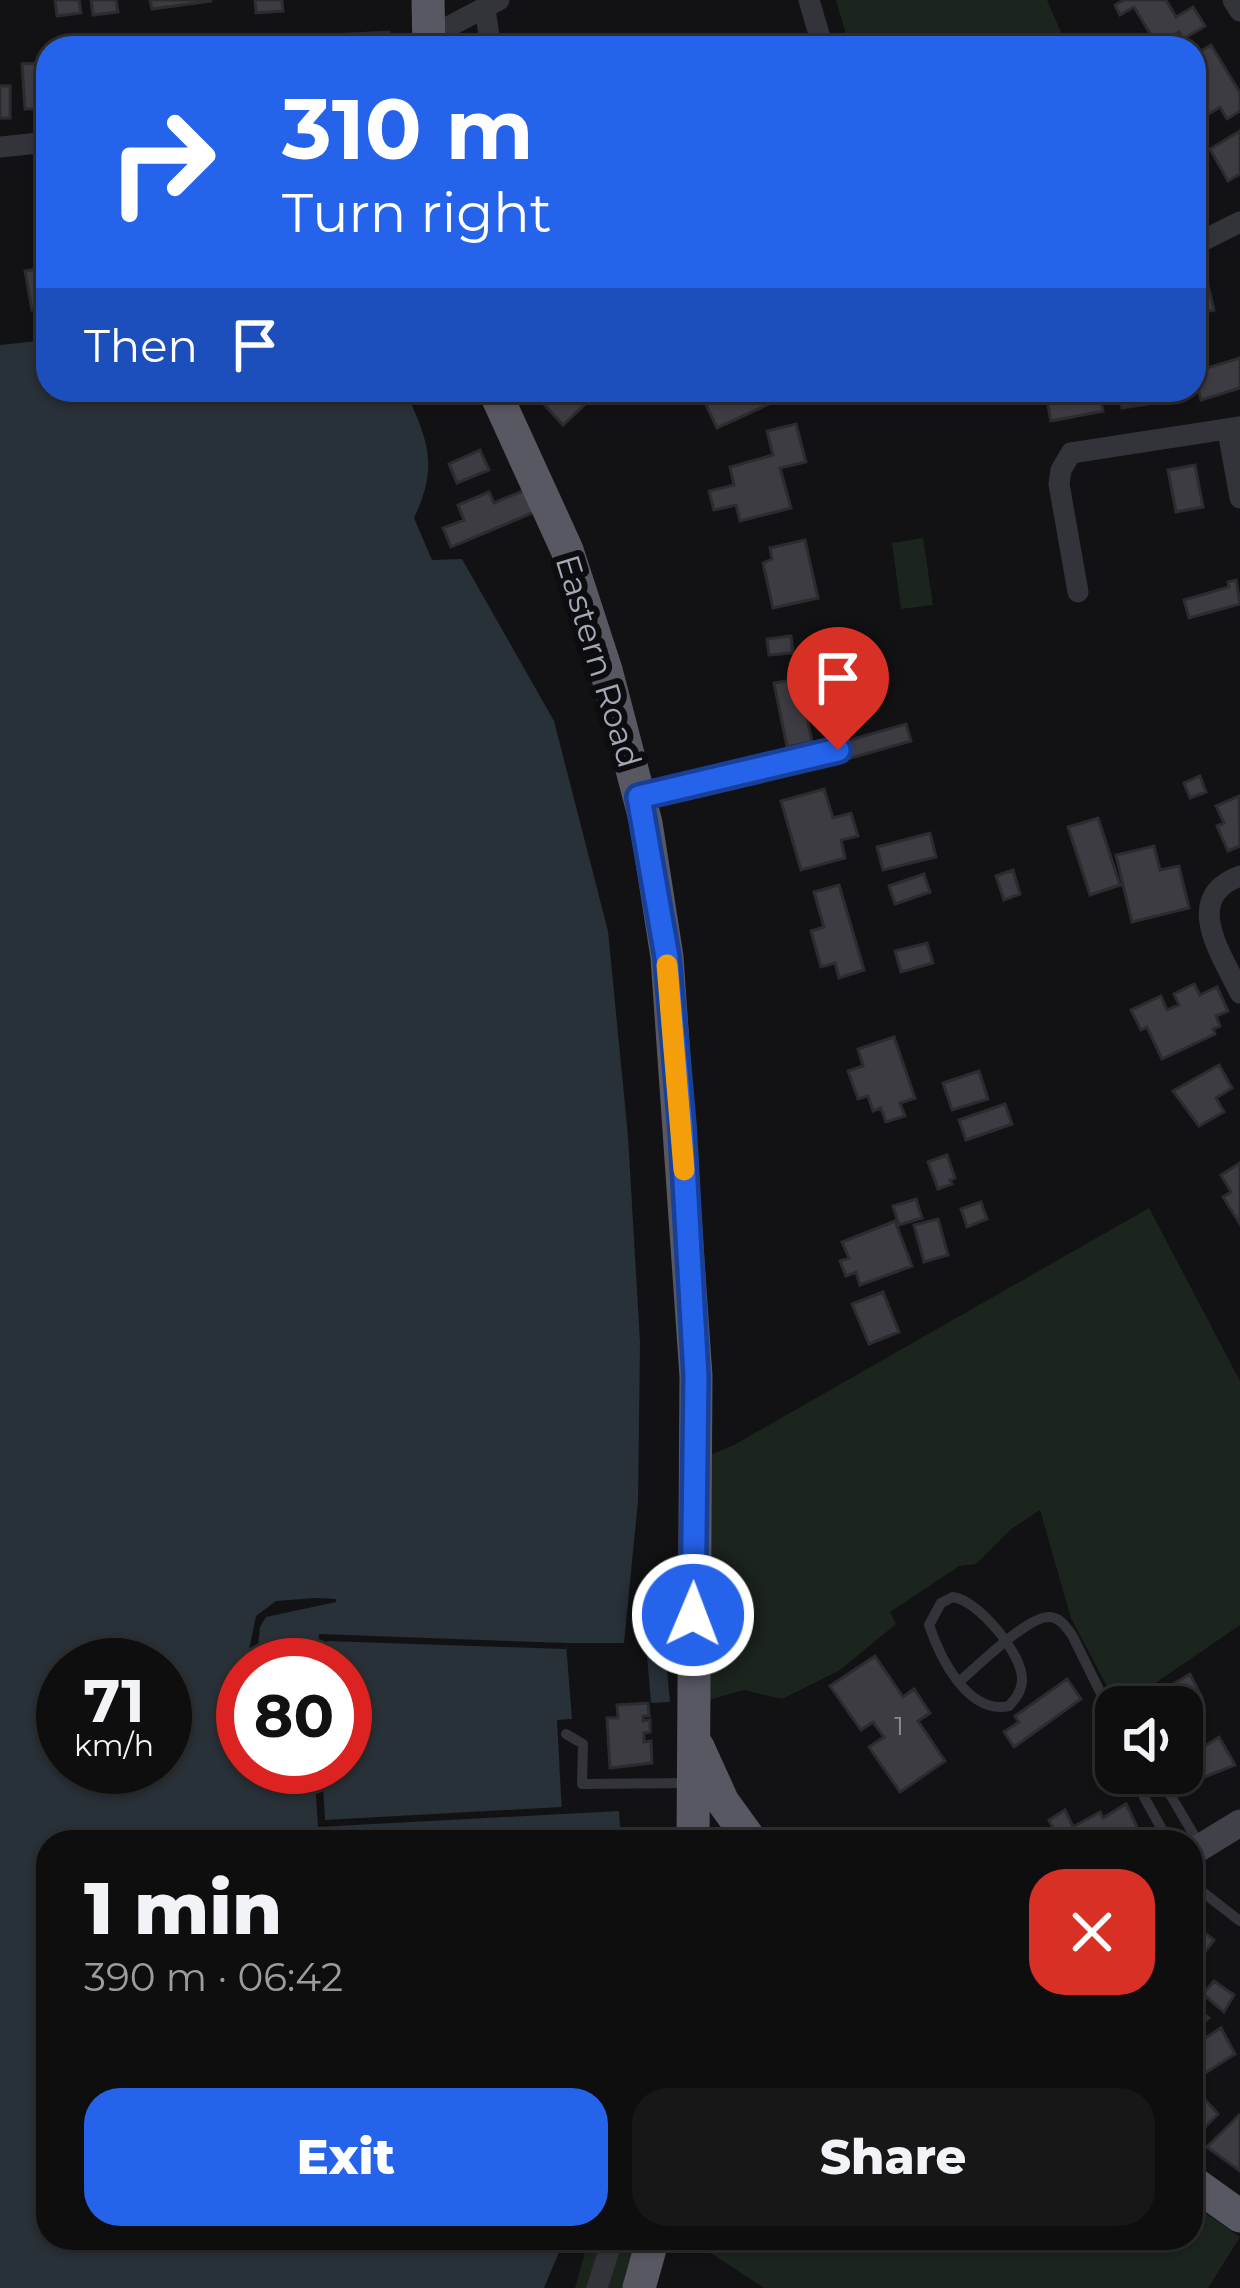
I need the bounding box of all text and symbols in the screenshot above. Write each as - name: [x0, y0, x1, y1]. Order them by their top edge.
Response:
- text: 310 m: [282, 78, 534, 180]
- icon: right: [84, 84, 240, 240]
- text: Turn right: [282, 180, 552, 246]
- icon: arrive: [222, 312, 288, 378]
- text: Then: [84, 318, 198, 373]
- street label: Eastern Road: [548, 550, 650, 772]
- pin: [787, 627, 889, 750]
- icon: arrive: [805, 645, 871, 711]
- position arrow: [630, 1552, 756, 1678]
- speed limit sign: 80: [216, 1638, 372, 1794]
- text: 71: [83, 1664, 145, 1737]
- map controls: [1095, 1686, 1203, 1794]
- button: sound: [1095, 1686, 1203, 1794]
- house number: 1: [894, 1709, 904, 1742]
- text: km/h: [74, 1727, 154, 1764]
- text: 1 min: [84, 1864, 282, 1952]
- button: close: [1029, 1869, 1155, 1995]
- text: 390 m · 06:42: [84, 1953, 343, 2001]
- button: Exit: [84, 2088, 608, 2226]
- button: Share: [632, 2088, 1155, 2226]

